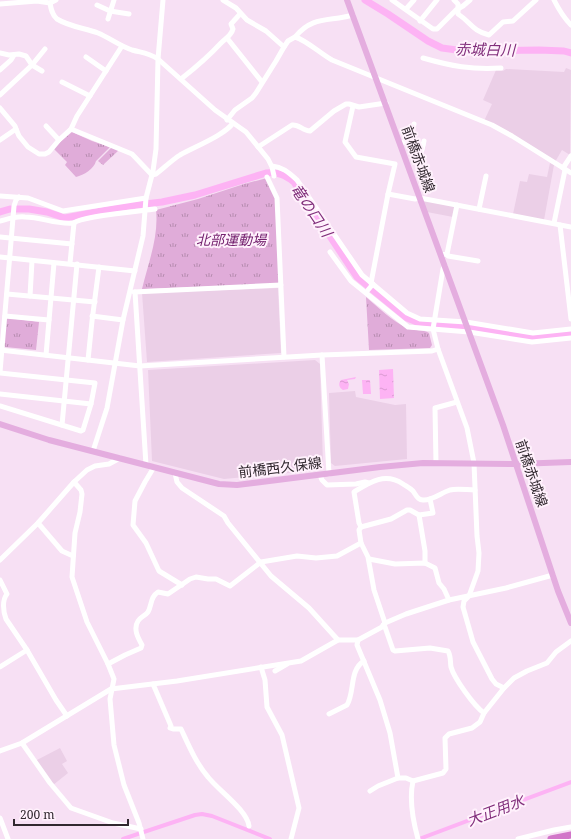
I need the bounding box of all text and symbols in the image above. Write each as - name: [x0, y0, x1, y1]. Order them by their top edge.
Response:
- water label: 赤城白川: [455, 38, 517, 60]
- street label: 前橋赤城線: [398, 123, 440, 195]
- water label: 竜の口川: [287, 180, 338, 242]
- park label: 北部運動場: [196, 230, 268, 249]
- street label: 前橋赤城線: [512, 437, 552, 509]
- street label: 前橋西久保線: [237, 452, 323, 482]
- water label: 大正用水: [463, 789, 528, 830]
- scale bar: [14, 801, 128, 827]
- text: 200 m: [20, 806, 55, 823]

